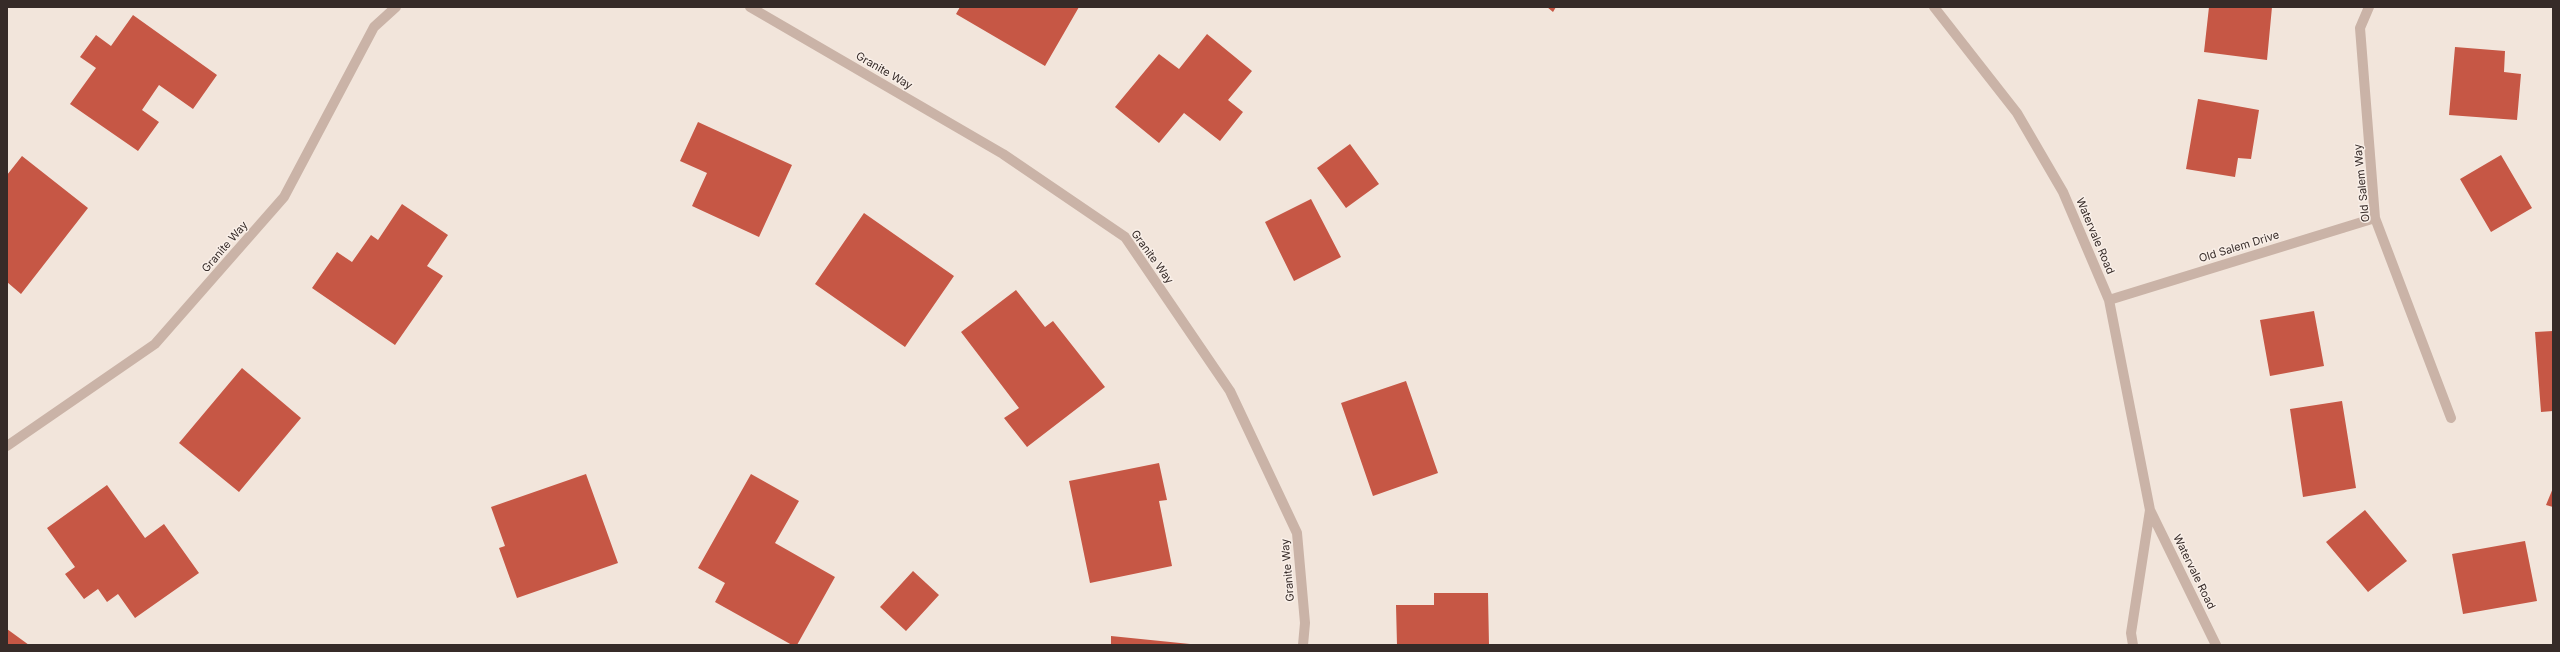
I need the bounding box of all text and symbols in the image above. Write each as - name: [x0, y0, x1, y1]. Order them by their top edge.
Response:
- street label: Granite Way: [853, 49, 915, 93]
- street label: Old Salem Way: [2351, 143, 2373, 223]
- street label: Watervale Road: [2073, 196, 2117, 276]
- street label: Granite Way: [199, 219, 251, 275]
- street label: Granite Way: [1128, 228, 1176, 286]
- street label: Old Salem Drive: [2197, 229, 2281, 265]
- street label: Watervale Road: [2170, 532, 2218, 612]
- street label: Granite Way: [1279, 538, 1297, 602]

